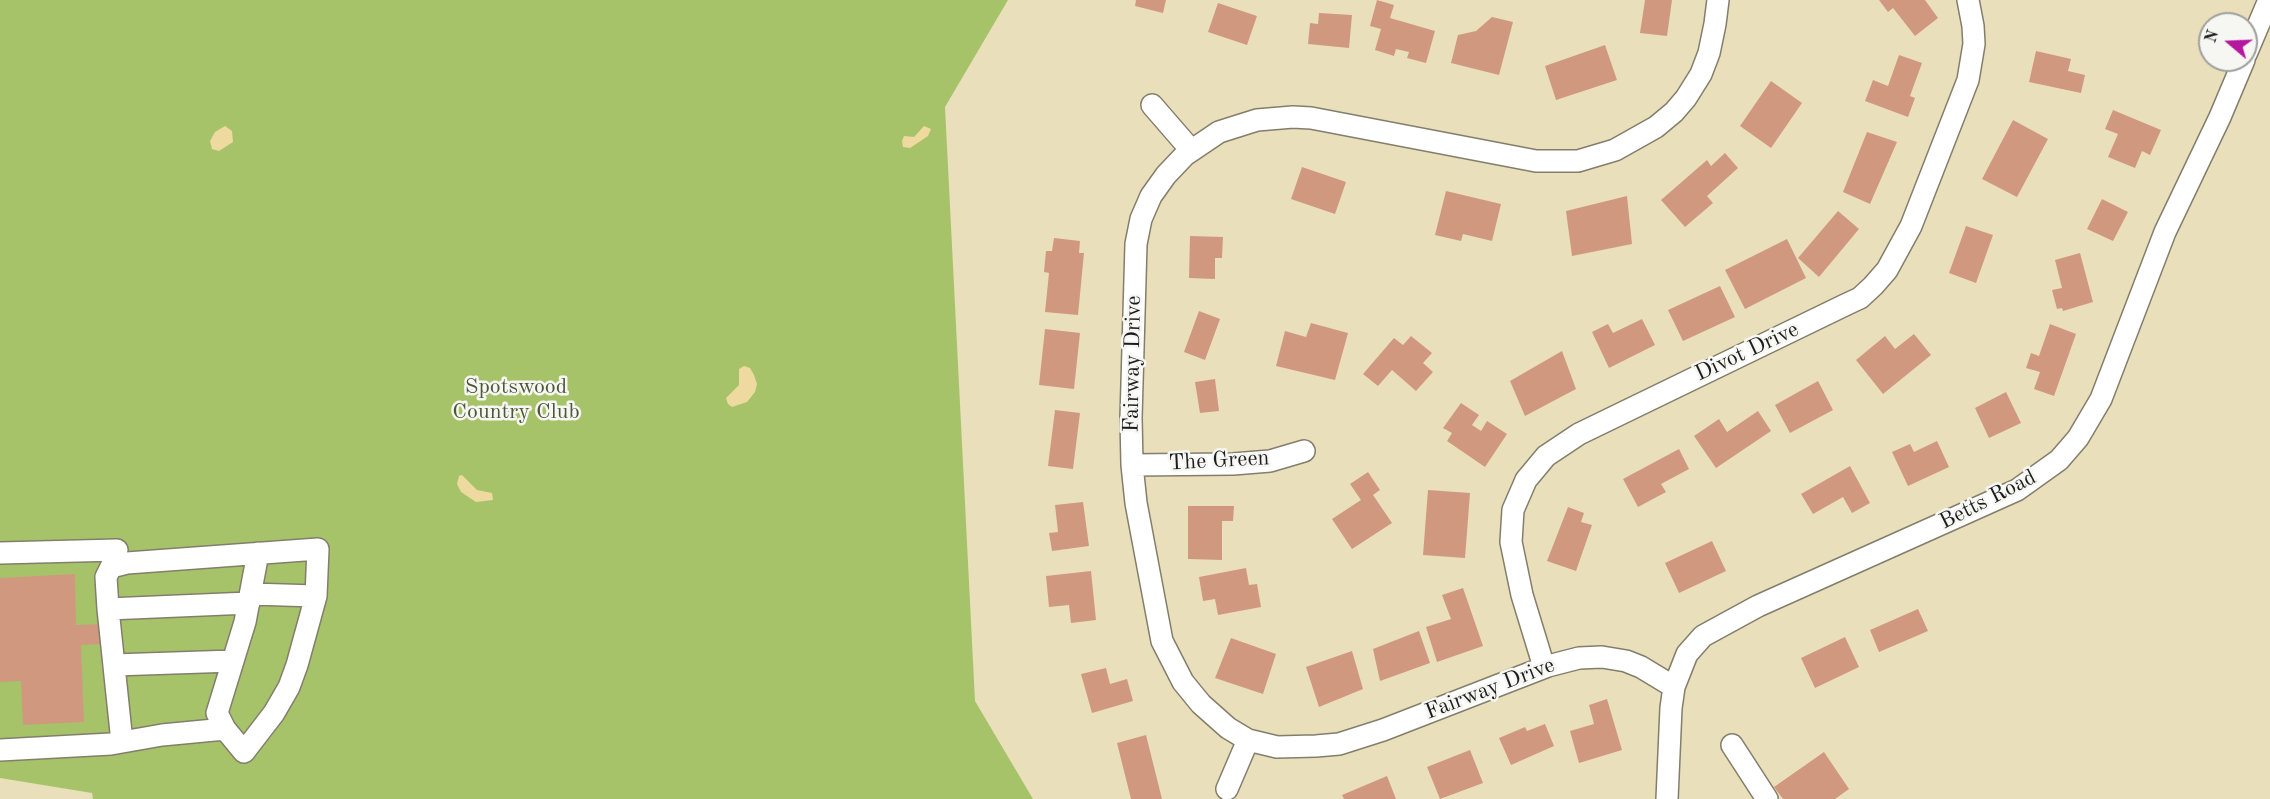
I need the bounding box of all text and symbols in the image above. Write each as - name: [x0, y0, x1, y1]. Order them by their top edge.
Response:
- north arrow: [2198, 12, 2258, 72]
- text: N: [2203, 28, 2222, 45]
- street label: Fairway Drive: [1119, 295, 1147, 433]
- street label: Divot Drive: [1691, 317, 1803, 387]
- park label: Spotswood Country Club: [452, 374, 580, 426]
- street label: The Green: [1168, 445, 1270, 477]
- street label: Betts Road: [1935, 464, 2041, 536]
- street label: Fairway Drive: [1421, 652, 1559, 726]

